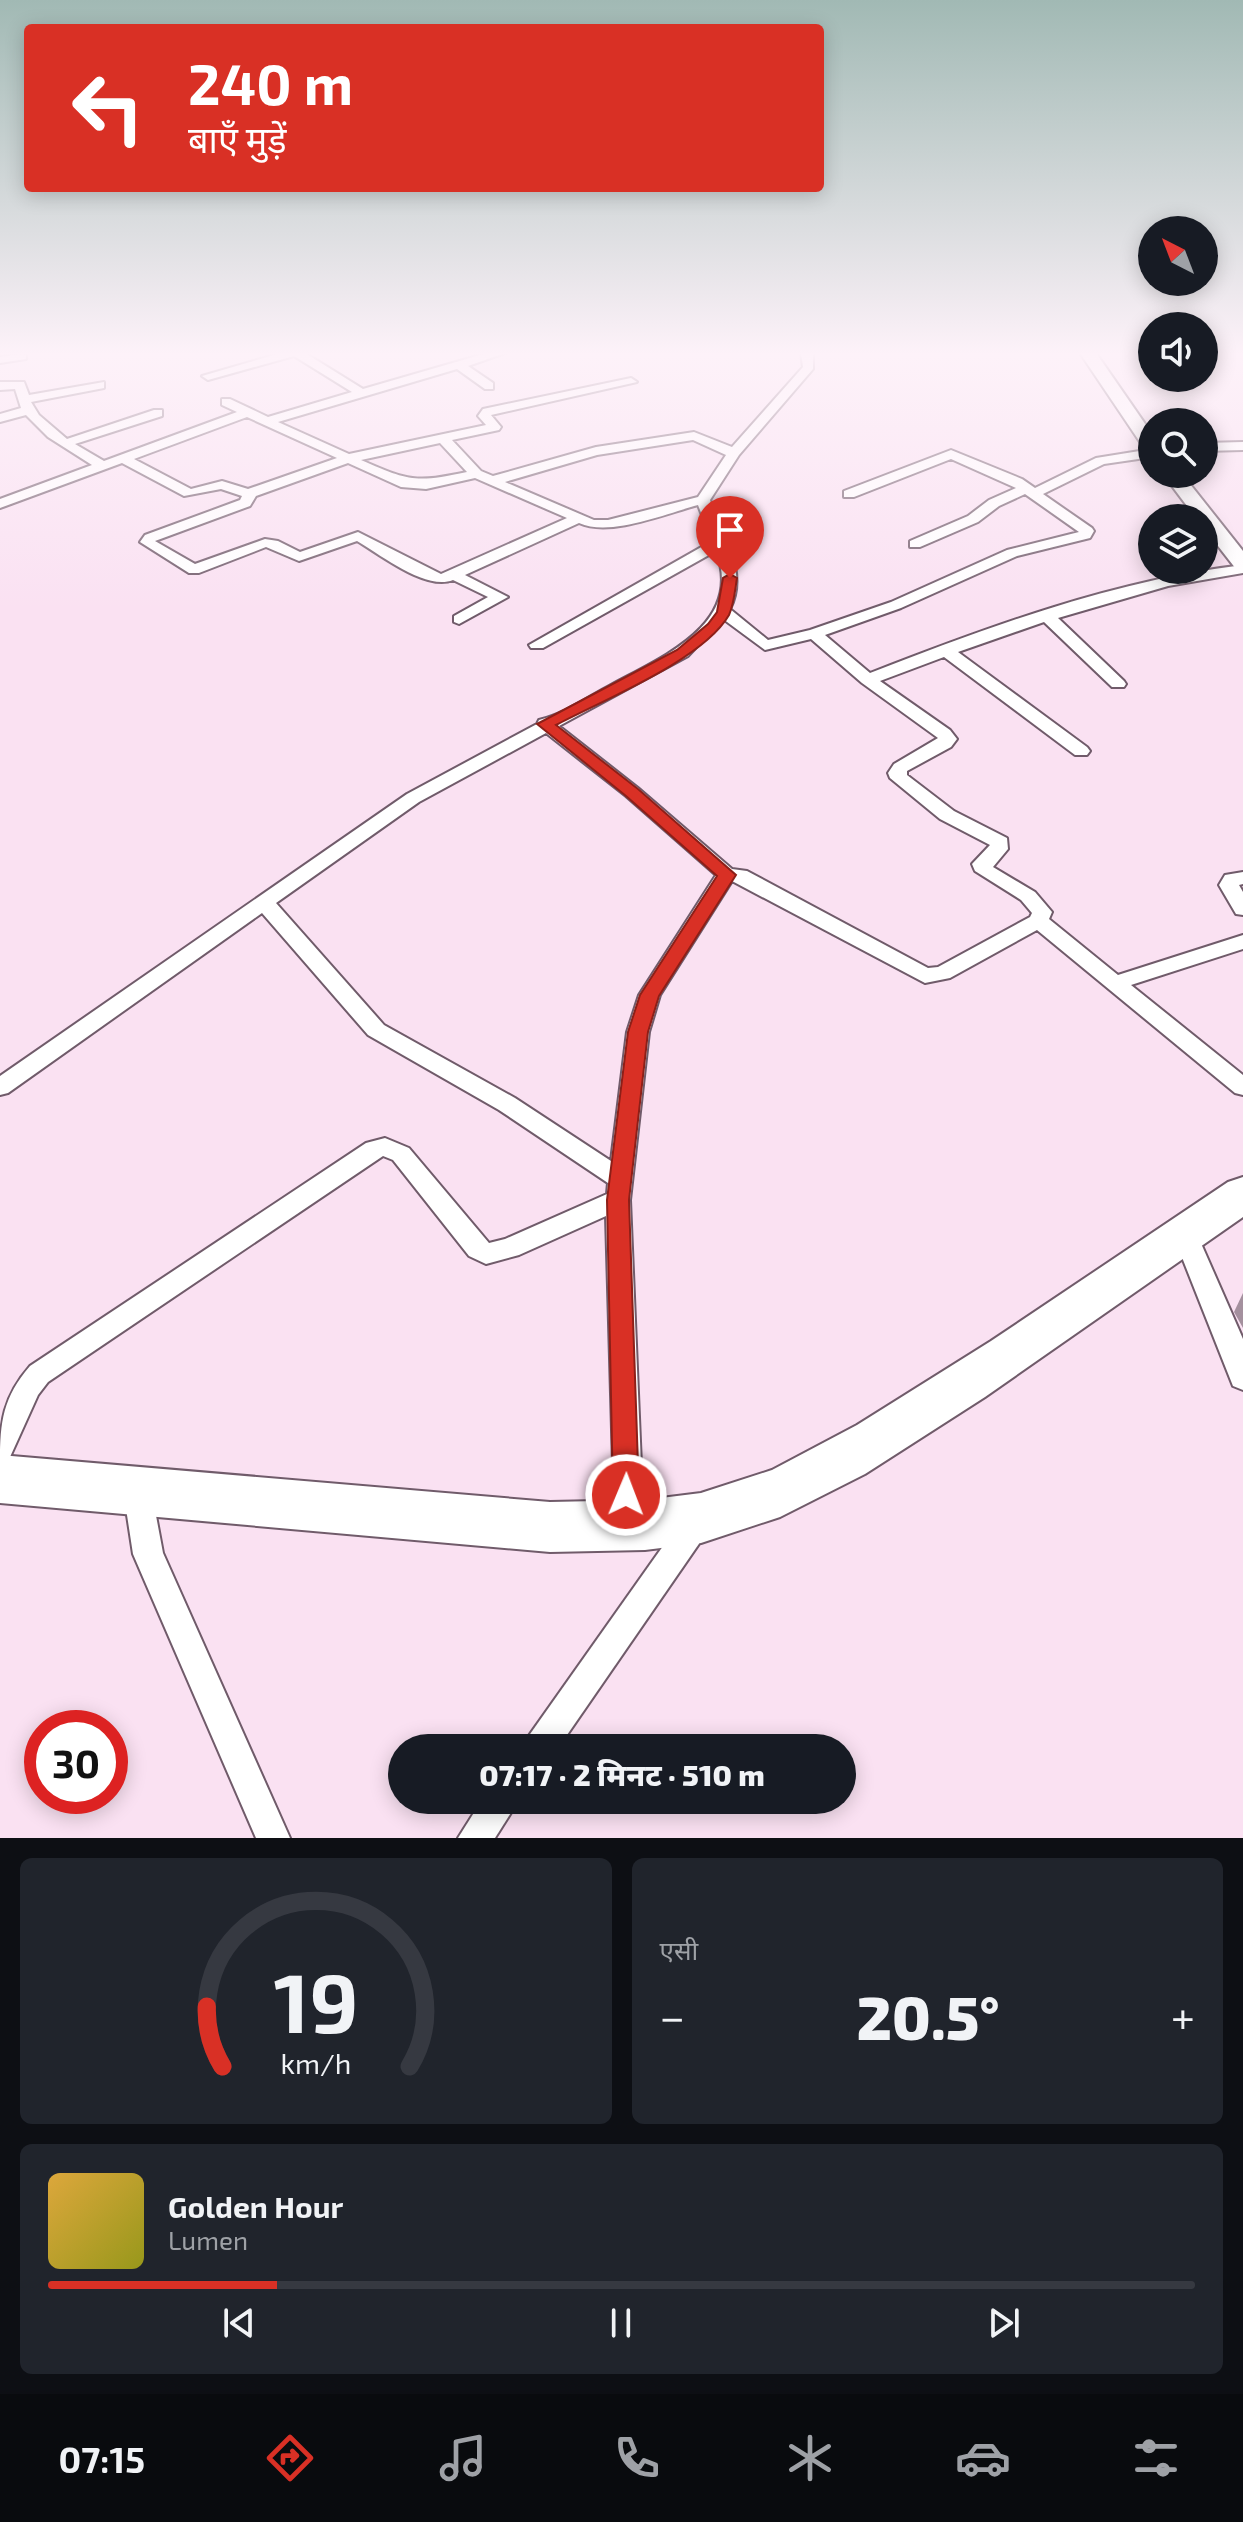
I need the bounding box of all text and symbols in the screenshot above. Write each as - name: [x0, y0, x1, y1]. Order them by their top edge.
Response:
- text: 240 m: [188, 49, 353, 116]
- icon: left: [56, 56, 160, 160]
- text: बाएँ मुड़ें: [188, 117, 287, 160]
- north arrow: [1138, 216, 1218, 296]
- map controls: [1138, 216, 1218, 584]
- button: sound: [1138, 312, 1218, 392]
- button: search: [1138, 408, 1218, 488]
- pin: [696, 496, 764, 578]
- button: layers: [1138, 504, 1218, 584]
- icon: arrive: [708, 508, 752, 552]
- position arrow: [584, 1453, 668, 1537]
- speed limit sign: 30: [24, 1710, 128, 1814]
- text: 07:17 · 2 मिनट · 510 m: [479, 1756, 765, 1792]
- text: एसी: [660, 1934, 698, 1965]
- text: 19: [273, 1950, 358, 2050]
- text: 20.5°: [856, 1980, 1000, 2052]
- text: −: [660, 1989, 685, 2042]
- text: +: [1171, 1989, 1195, 2042]
- text: km/h: [280, 2045, 351, 2080]
- text: Golden Hour: [168, 2188, 343, 2224]
- text: Lumen: [168, 2224, 248, 2255]
- icon: previous: [217, 2301, 261, 2345]
- icon: pause: [599, 2301, 643, 2345]
- icon: next: [982, 2301, 1026, 2345]
- icon: directions: [262, 2430, 318, 2486]
- icon: music: [435, 2430, 491, 2486]
- icon: phone: [609, 2430, 665, 2486]
- icon: climate: [782, 2430, 838, 2486]
- icon: car: [955, 2430, 1011, 2486]
- icon: filters: [1128, 2430, 1184, 2486]
- text: 07:15: [59, 2437, 145, 2480]

